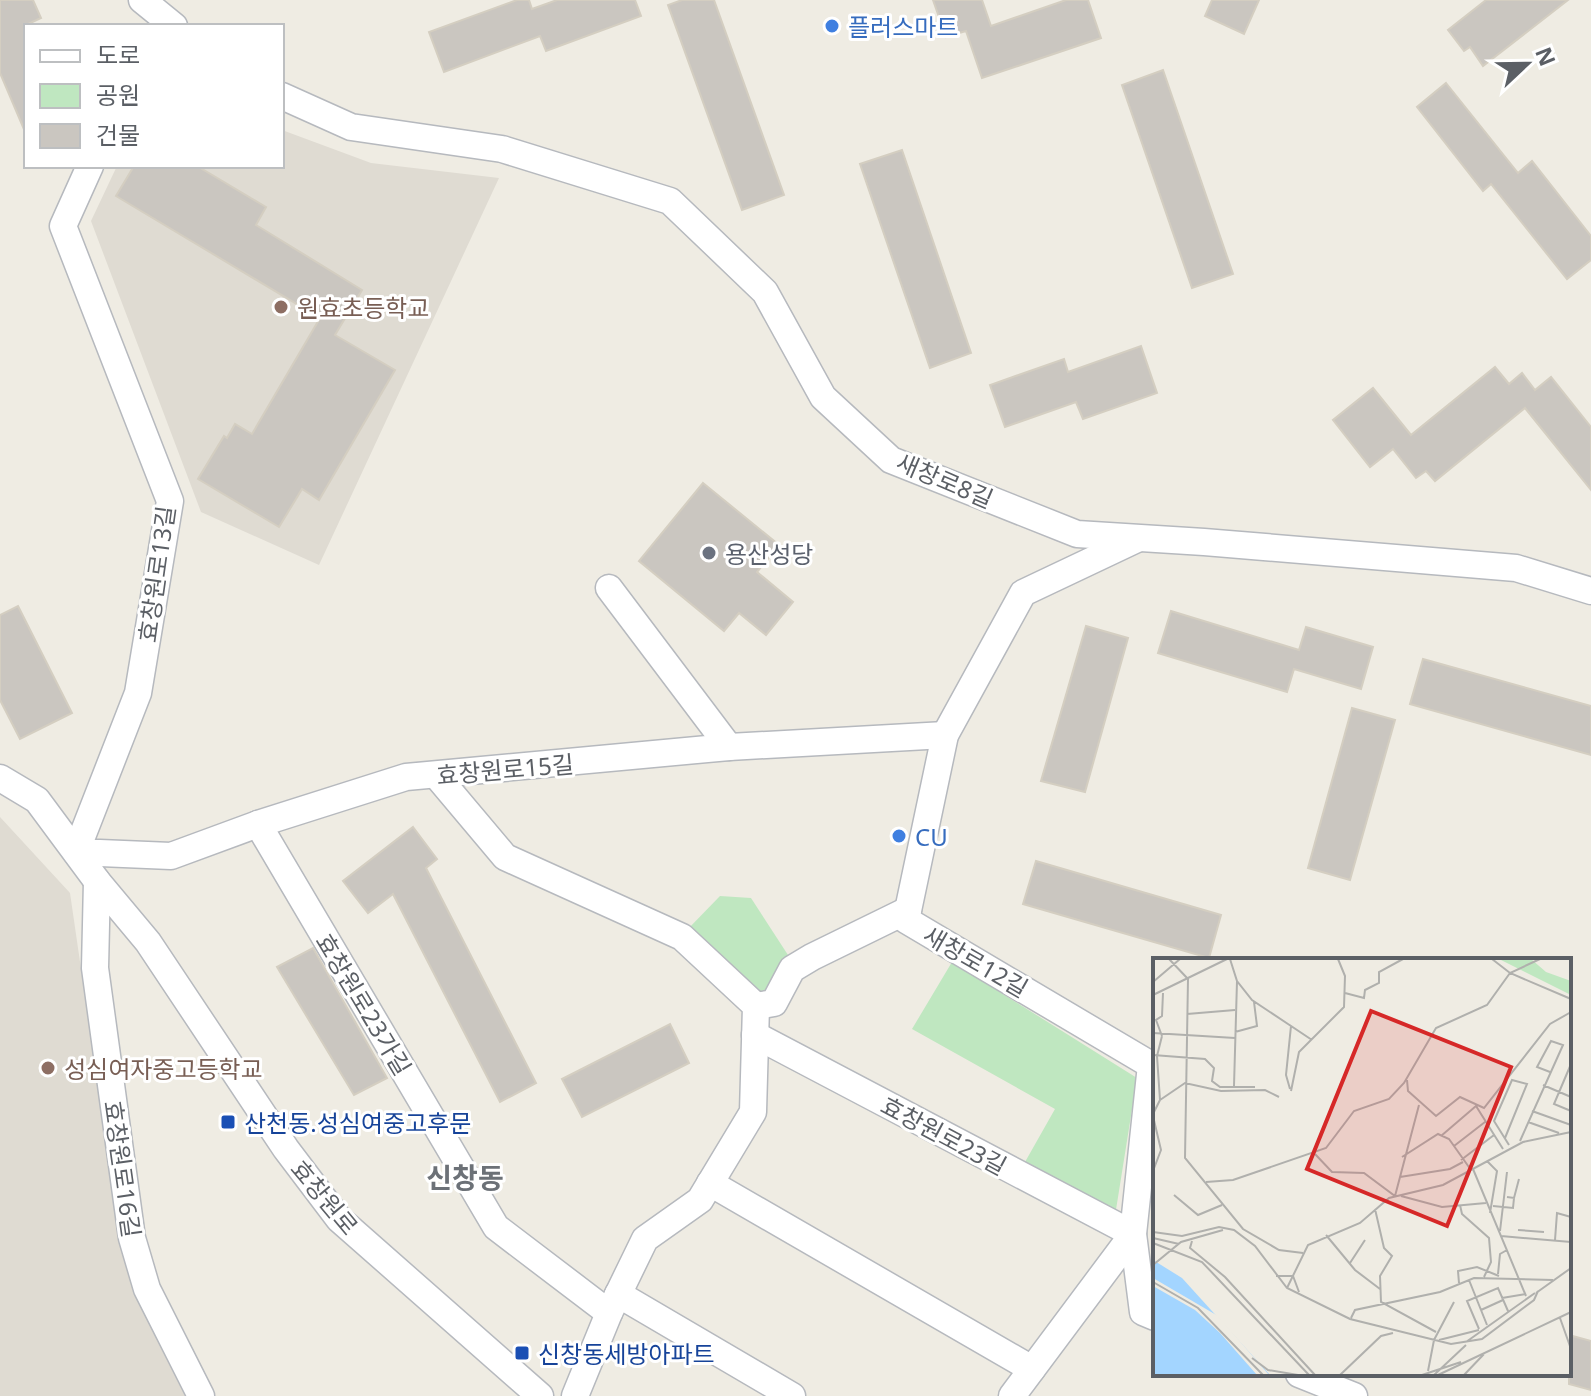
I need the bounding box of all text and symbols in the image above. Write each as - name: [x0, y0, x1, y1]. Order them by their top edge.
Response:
- place label: 플러스마트: [848, 10, 958, 43]
- marker: 플러스마트: [823, 17, 841, 35]
- legend: [24, 24, 284, 168]
- north arrow: [1487, 24, 1567, 104]
- text: 도로: [96, 38, 140, 71]
- text: N: [1529, 42, 1564, 70]
- text: 공원: [96, 78, 140, 111]
- text: 건물: [96, 118, 140, 151]
- place label: 원효초등학교: [297, 291, 429, 324]
- marker: 원효초등학교: [272, 298, 290, 316]
- street label: 새창로8길: [892, 445, 998, 515]
- street label: 효창원로13길: [130, 503, 182, 645]
- place label: 용산성당: [725, 537, 813, 570]
- marker: 용산성당: [700, 544, 718, 562]
- street label: 효창원로15길: [435, 747, 575, 791]
- place label: CU: [915, 820, 948, 853]
- marker: CU: [890, 827, 908, 845]
- street label: 새창로12길: [918, 918, 1034, 1004]
- street label: 효창원로23가길: [309, 927, 419, 1081]
- inset map: [1153, 958, 1571, 1376]
- place label: 성심여자중고등학교: [64, 1052, 263, 1085]
- marker: 성심여자중고등학교: [39, 1059, 57, 1077]
- street label: 효창원로23길: [875, 1088, 1013, 1182]
- street label: 효창원로16길: [97, 1098, 149, 1240]
- place label: 산천동.성심여중고후문: [244, 1106, 471, 1139]
- marker: 산천동.성심여중고후문: [219, 1113, 237, 1131]
- street label: 효창원로: [284, 1153, 366, 1241]
- district label: 신창동: [426, 1158, 504, 1196]
- place label: 신창동세방아파트: [538, 1337, 715, 1370]
- marker: 신창동세방아파트: [513, 1344, 531, 1362]

